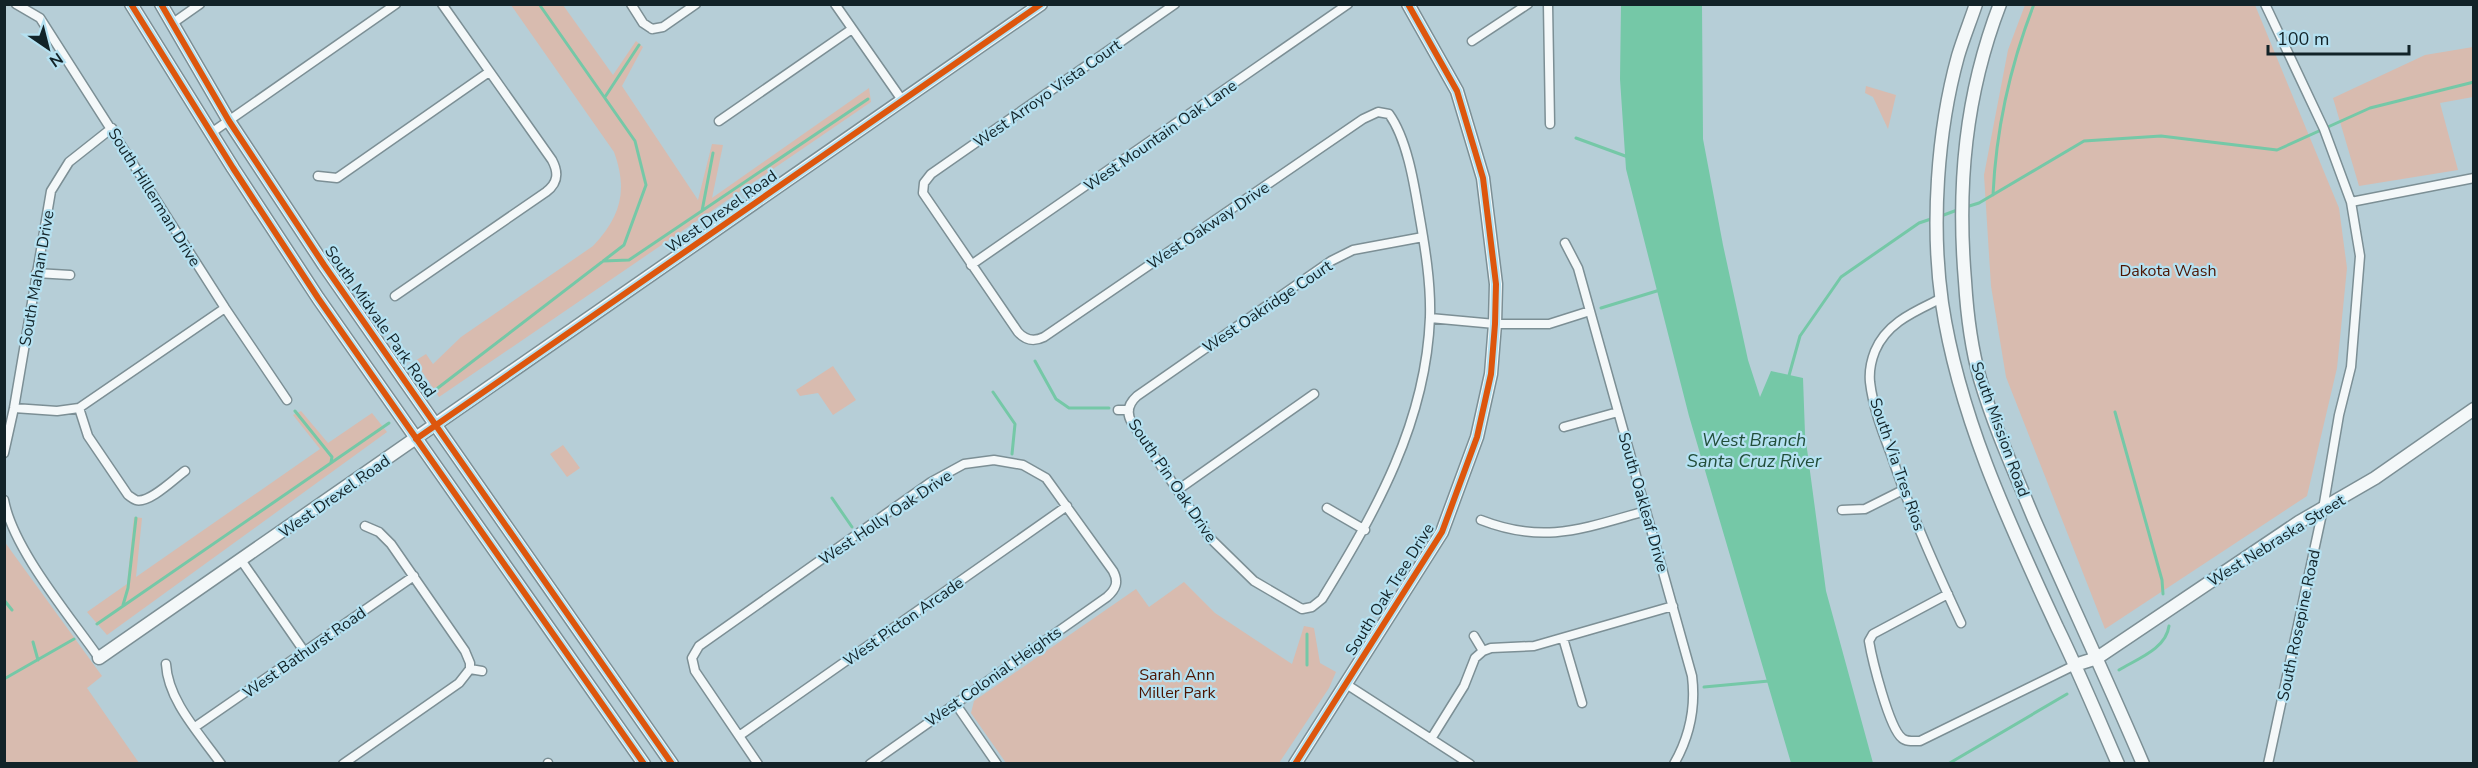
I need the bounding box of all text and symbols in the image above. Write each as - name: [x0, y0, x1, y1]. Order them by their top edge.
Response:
- north arrow: [18, 18, 78, 78]
- scale bar: [2268, 18, 2409, 56]
- text: 100 m: [2277, 27, 2329, 51]
- street label: West Arroyo Vista Court: [969, 34, 1126, 153]
- text: N: [45, 47, 67, 72]
- street label: West Mountain Oak Lane: [1080, 75, 1241, 197]
- street label: South Hillerman Drive: [103, 124, 206, 271]
- street label: West Drexel Road: [662, 165, 782, 258]
- street label: West Oakway Drive: [1143, 177, 1274, 275]
- street label: South Mahan Drive: [14, 209, 60, 348]
- street label: South Midvale Park Road: [319, 241, 441, 402]
- street label: West Oakridge Court: [1198, 255, 1337, 358]
- park label: Dakota Wash: [2119, 260, 2217, 282]
- street label: South Mission Road: [1965, 359, 2035, 500]
- street label: South Via Tres Rios: [1864, 395, 1930, 534]
- street label: South Pin Oak Drive: [1123, 415, 1222, 547]
- water label: West Branch Santa Cruz River: [1687, 428, 1822, 473]
- street label: South Oakleaf Drive: [1613, 430, 1674, 575]
- street label: West Drexel Road: [275, 450, 395, 543]
- street label: West Holly Oak Drive: [815, 465, 956, 571]
- street label: West Nebraska Street: [2204, 489, 2350, 592]
- street label: South Oak Tree Drive: [1340, 519, 1440, 660]
- street label: South Rosepine Road: [2272, 548, 2326, 703]
- street label: West Picton Arcade: [839, 572, 968, 672]
- street label: West Bathurst Road: [239, 602, 371, 704]
- street label: West Colonial Heights: [921, 622, 1066, 732]
- park label: Sarah Ann Miller Park: [1138, 664, 1217, 704]

